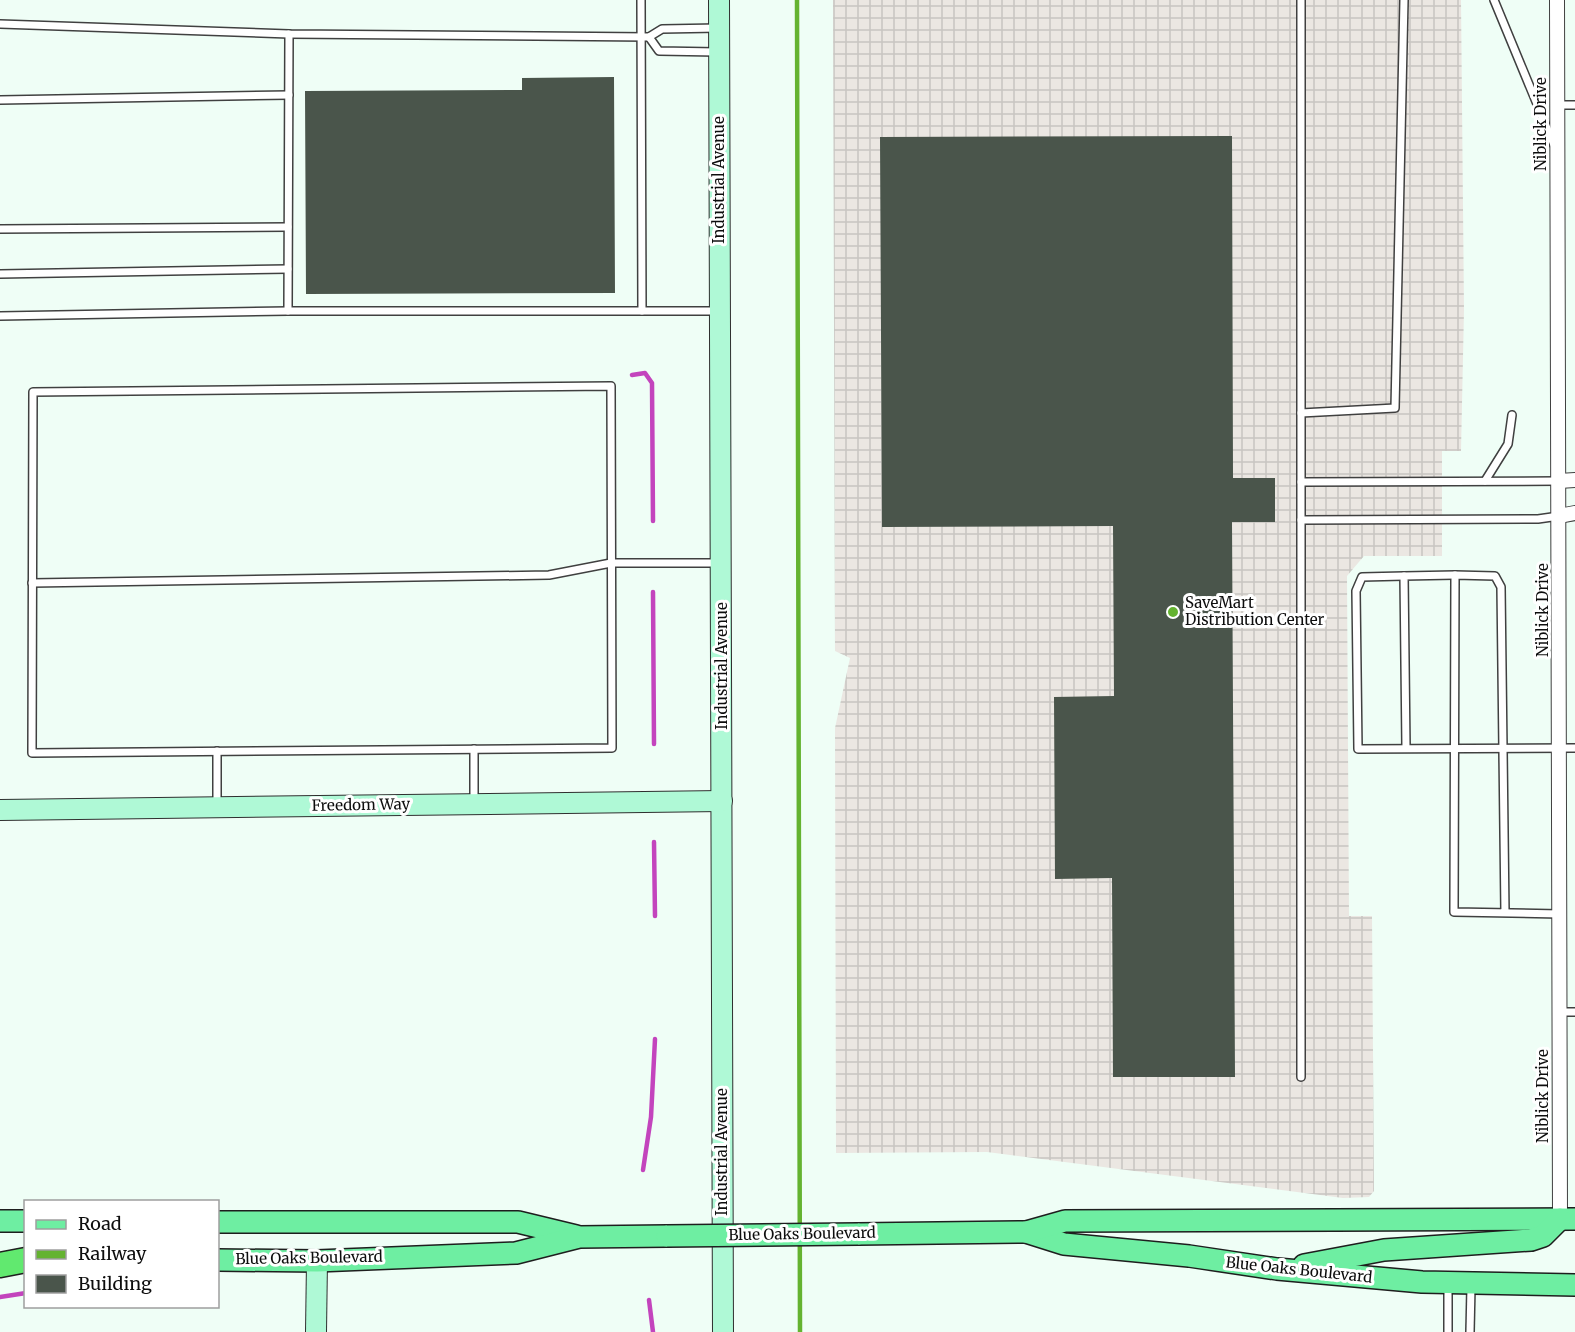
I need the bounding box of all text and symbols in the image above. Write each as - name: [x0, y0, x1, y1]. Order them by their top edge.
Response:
- street label: Niblick Drive: [1531, 77, 1550, 171]
- street label: Industrial Avenue: [709, 116, 728, 244]
- street label: Niblick Drive: [1533, 563, 1552, 657]
- place label: SaveMart Distribution Center: [1185, 593, 1325, 629]
- street label: Industrial Avenue: [712, 602, 731, 730]
- marker: SaveMart Distribution Center: [1166, 605, 1180, 619]
- street label: Freedom Way: [312, 794, 411, 815]
- street label: Niblick Drive: [1533, 1049, 1552, 1143]
- street label: Industrial Avenue: [712, 1088, 731, 1216]
- legend: [24, 1200, 219, 1308]
- text: Road: [78, 1212, 122, 1235]
- street label: Blue Oaks Boulevard: [728, 1223, 876, 1244]
- text: Railway: [78, 1242, 147, 1265]
- street label: Blue Oaks Boulevard: [235, 1247, 383, 1268]
- street label: Blue Oaks Boulevard: [1225, 1252, 1373, 1287]
- text: Building: [78, 1272, 152, 1295]

